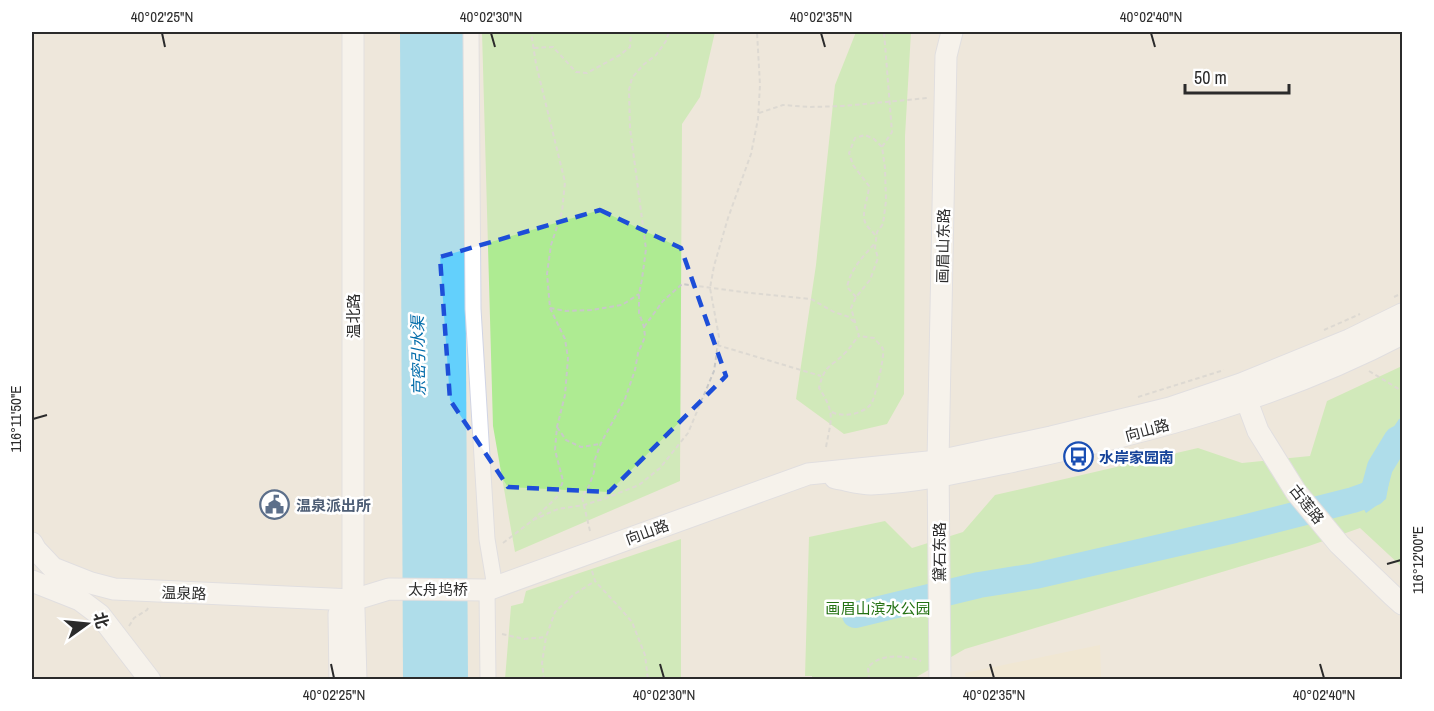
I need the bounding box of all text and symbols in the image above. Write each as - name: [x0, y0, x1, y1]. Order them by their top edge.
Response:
- text: 40°02'25"N: [131, 6, 193, 27]
- text: 40°02'30"N: [460, 6, 522, 27]
- text: 40°02'35"N: [790, 6, 852, 27]
- text: 40°02'40"N: [1120, 6, 1182, 27]
- scale bar: [1185, 57, 1288, 95]
- text: 50 m: [1194, 65, 1227, 90]
- street label: 画眉山东路: [932, 208, 954, 284]
- street label: 温北路: [343, 293, 364, 339]
- water label: 京密引水渠: [406, 314, 430, 396]
- text: 116°11'50"E: [5, 385, 26, 453]
- street label: 向山路: [1123, 414, 1171, 446]
- bus stop icon: 水岸家园南: [1062, 441, 1094, 473]
- place label: 水岸家园南: [1099, 447, 1174, 468]
- street label: 古莲路: [1285, 480, 1329, 528]
- public building icon: 温泉派出所: [259, 489, 291, 521]
- place label: 温泉派出所: [296, 495, 371, 516]
- street label: 向山路: [622, 514, 672, 550]
- street label: 黛石东路: [929, 522, 950, 582]
- text: 116°12'00"E: [1407, 526, 1428, 594]
- street label: 太舟坞桥: [408, 579, 468, 600]
- street label: 温泉路: [161, 582, 207, 604]
- north arrow: [57, 594, 117, 654]
- park label: 画眉山滨水公园: [825, 598, 931, 619]
- text: 北: [89, 610, 114, 631]
- text: 40°02'25"N: [303, 684, 365, 705]
- text: 40°02'30"N: [633, 684, 695, 705]
- text: 40°02'35"N: [963, 684, 1025, 705]
- text: 40°02'40"N: [1293, 684, 1355, 705]

